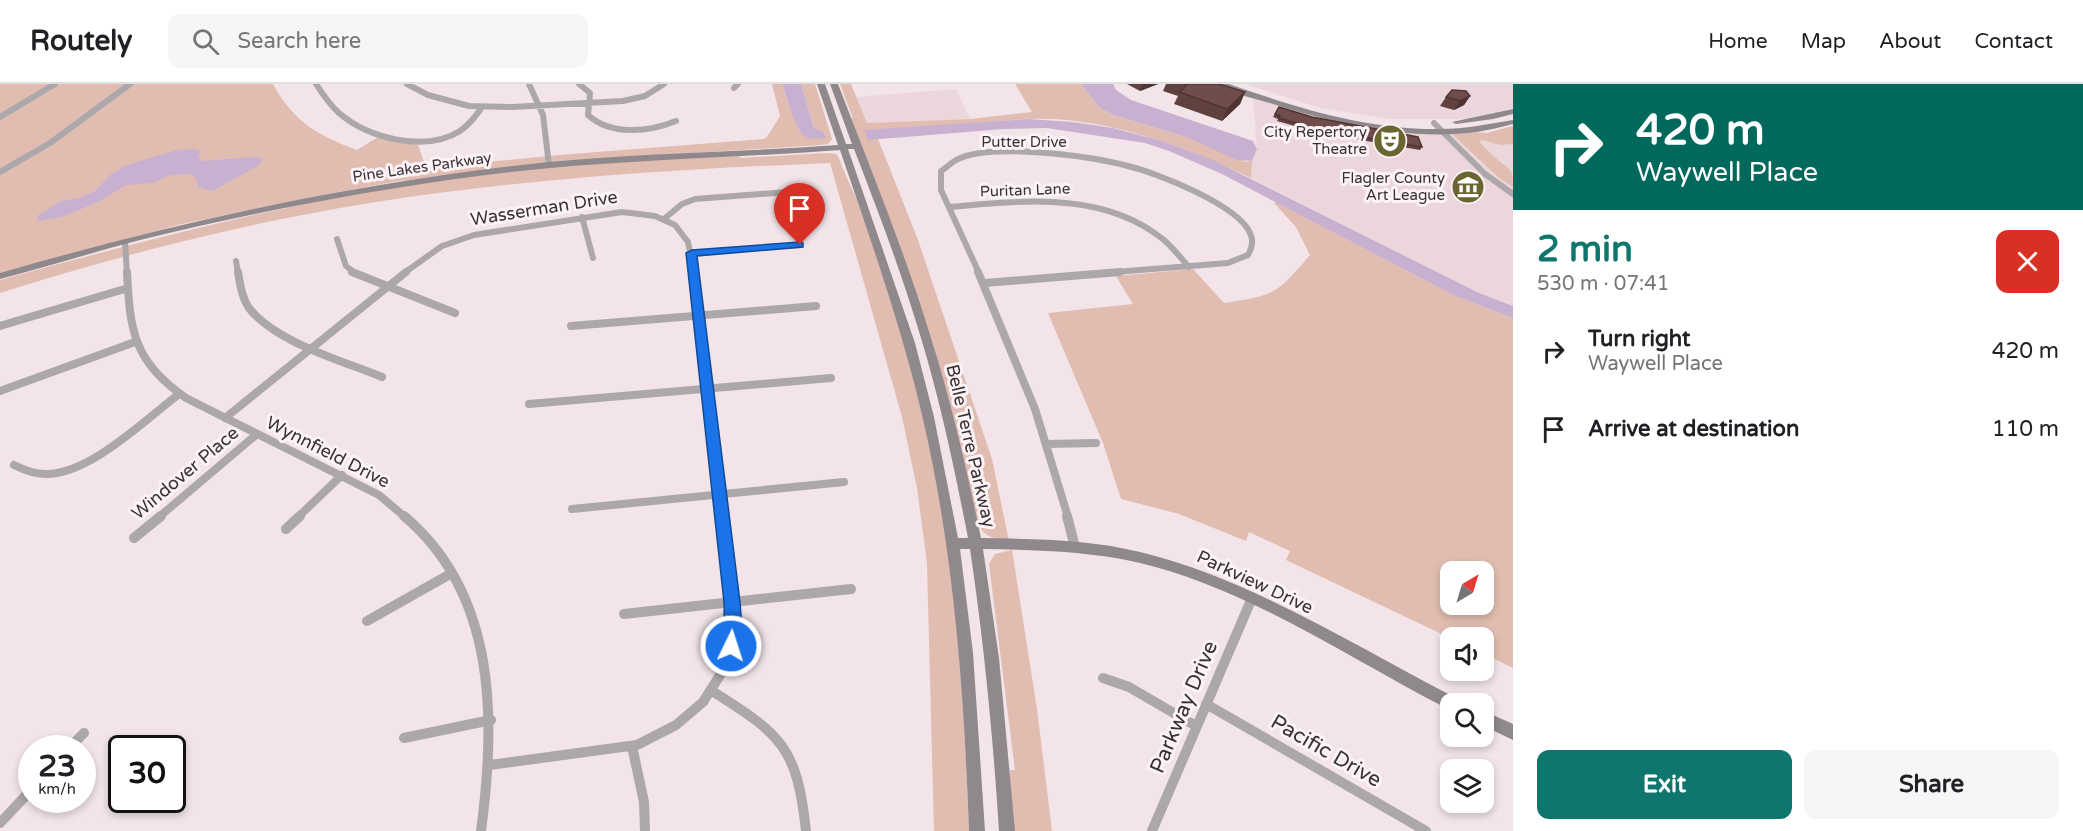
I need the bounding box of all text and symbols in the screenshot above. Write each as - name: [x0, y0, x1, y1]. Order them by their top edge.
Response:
- search box: [168, 14, 588, 68]
- text: Routely: [30, 24, 132, 58]
- icon: search: [189, 25, 222, 58]
- text: Search here: [237, 28, 361, 54]
- text: Home: [1708, 29, 1768, 54]
- text: Map: [1801, 29, 1846, 54]
- text: About: [1879, 29, 1941, 54]
- text: Contact: [1974, 29, 2053, 54]
- text: 420 m: [1636, 105, 1765, 156]
- icon: right: [1537, 108, 1615, 186]
- place label: City Repertory Theatre: [1264, 123, 1367, 158]
- theatre icon: City Repertory Theatre: [1372, 123, 1408, 159]
- street label: Putter Drive: [981, 133, 1067, 151]
- street label: Pine Lakes Parkway: [351, 148, 493, 186]
- text: Waywell Place: [1636, 156, 1818, 189]
- place label: Flagler County Art League: [1341, 169, 1445, 204]
- museum icon: Flagler County Art League: [1450, 169, 1486, 205]
- street label: Puritan Lane: [979, 179, 1071, 201]
- pin: [774, 183, 825, 245]
- street label: Wasserman Drive: [469, 186, 619, 230]
- icon: arrive: [783, 192, 816, 225]
- text: 2 min: [1537, 228, 1633, 271]
- button: close: [1996, 230, 2059, 293]
- text: 530 m · 07:41: [1537, 272, 1669, 296]
- text: Turn right: [1588, 326, 1690, 352]
- icon: right: [1537, 335, 1570, 368]
- text: 420 m: [1992, 338, 2059, 364]
- text: Waywell Place: [1588, 352, 1723, 376]
- street label: Belle Terre Parkway: [941, 362, 1001, 530]
- street label: Wynnfield Drive: [262, 411, 394, 493]
- icon: arrive: [1537, 413, 1570, 446]
- text: Arrive at destination: [1588, 416, 1799, 442]
- text: 110 m: [1992, 416, 2059, 442]
- street label: Windover Place: [127, 422, 243, 524]
- street label: Parkview Drive: [1193, 545, 1317, 619]
- north arrow: [1440, 561, 1494, 615]
- map controls: [1440, 561, 1494, 813]
- position arrow: [699, 614, 763, 678]
- button: sound: [1440, 627, 1494, 681]
- street label: Parkway Drive: [1145, 637, 1223, 777]
- button: search: [1440, 693, 1494, 747]
- street label: Pacific Drive: [1266, 709, 1386, 793]
- speed limit sign: 30: [108, 735, 186, 813]
- text: 23: [38, 748, 76, 785]
- button: Exit: [1537, 750, 1792, 819]
- button: Share: [1804, 750, 2059, 819]
- button: layers: [1440, 759, 1494, 813]
- text: km/h: [38, 780, 76, 798]

